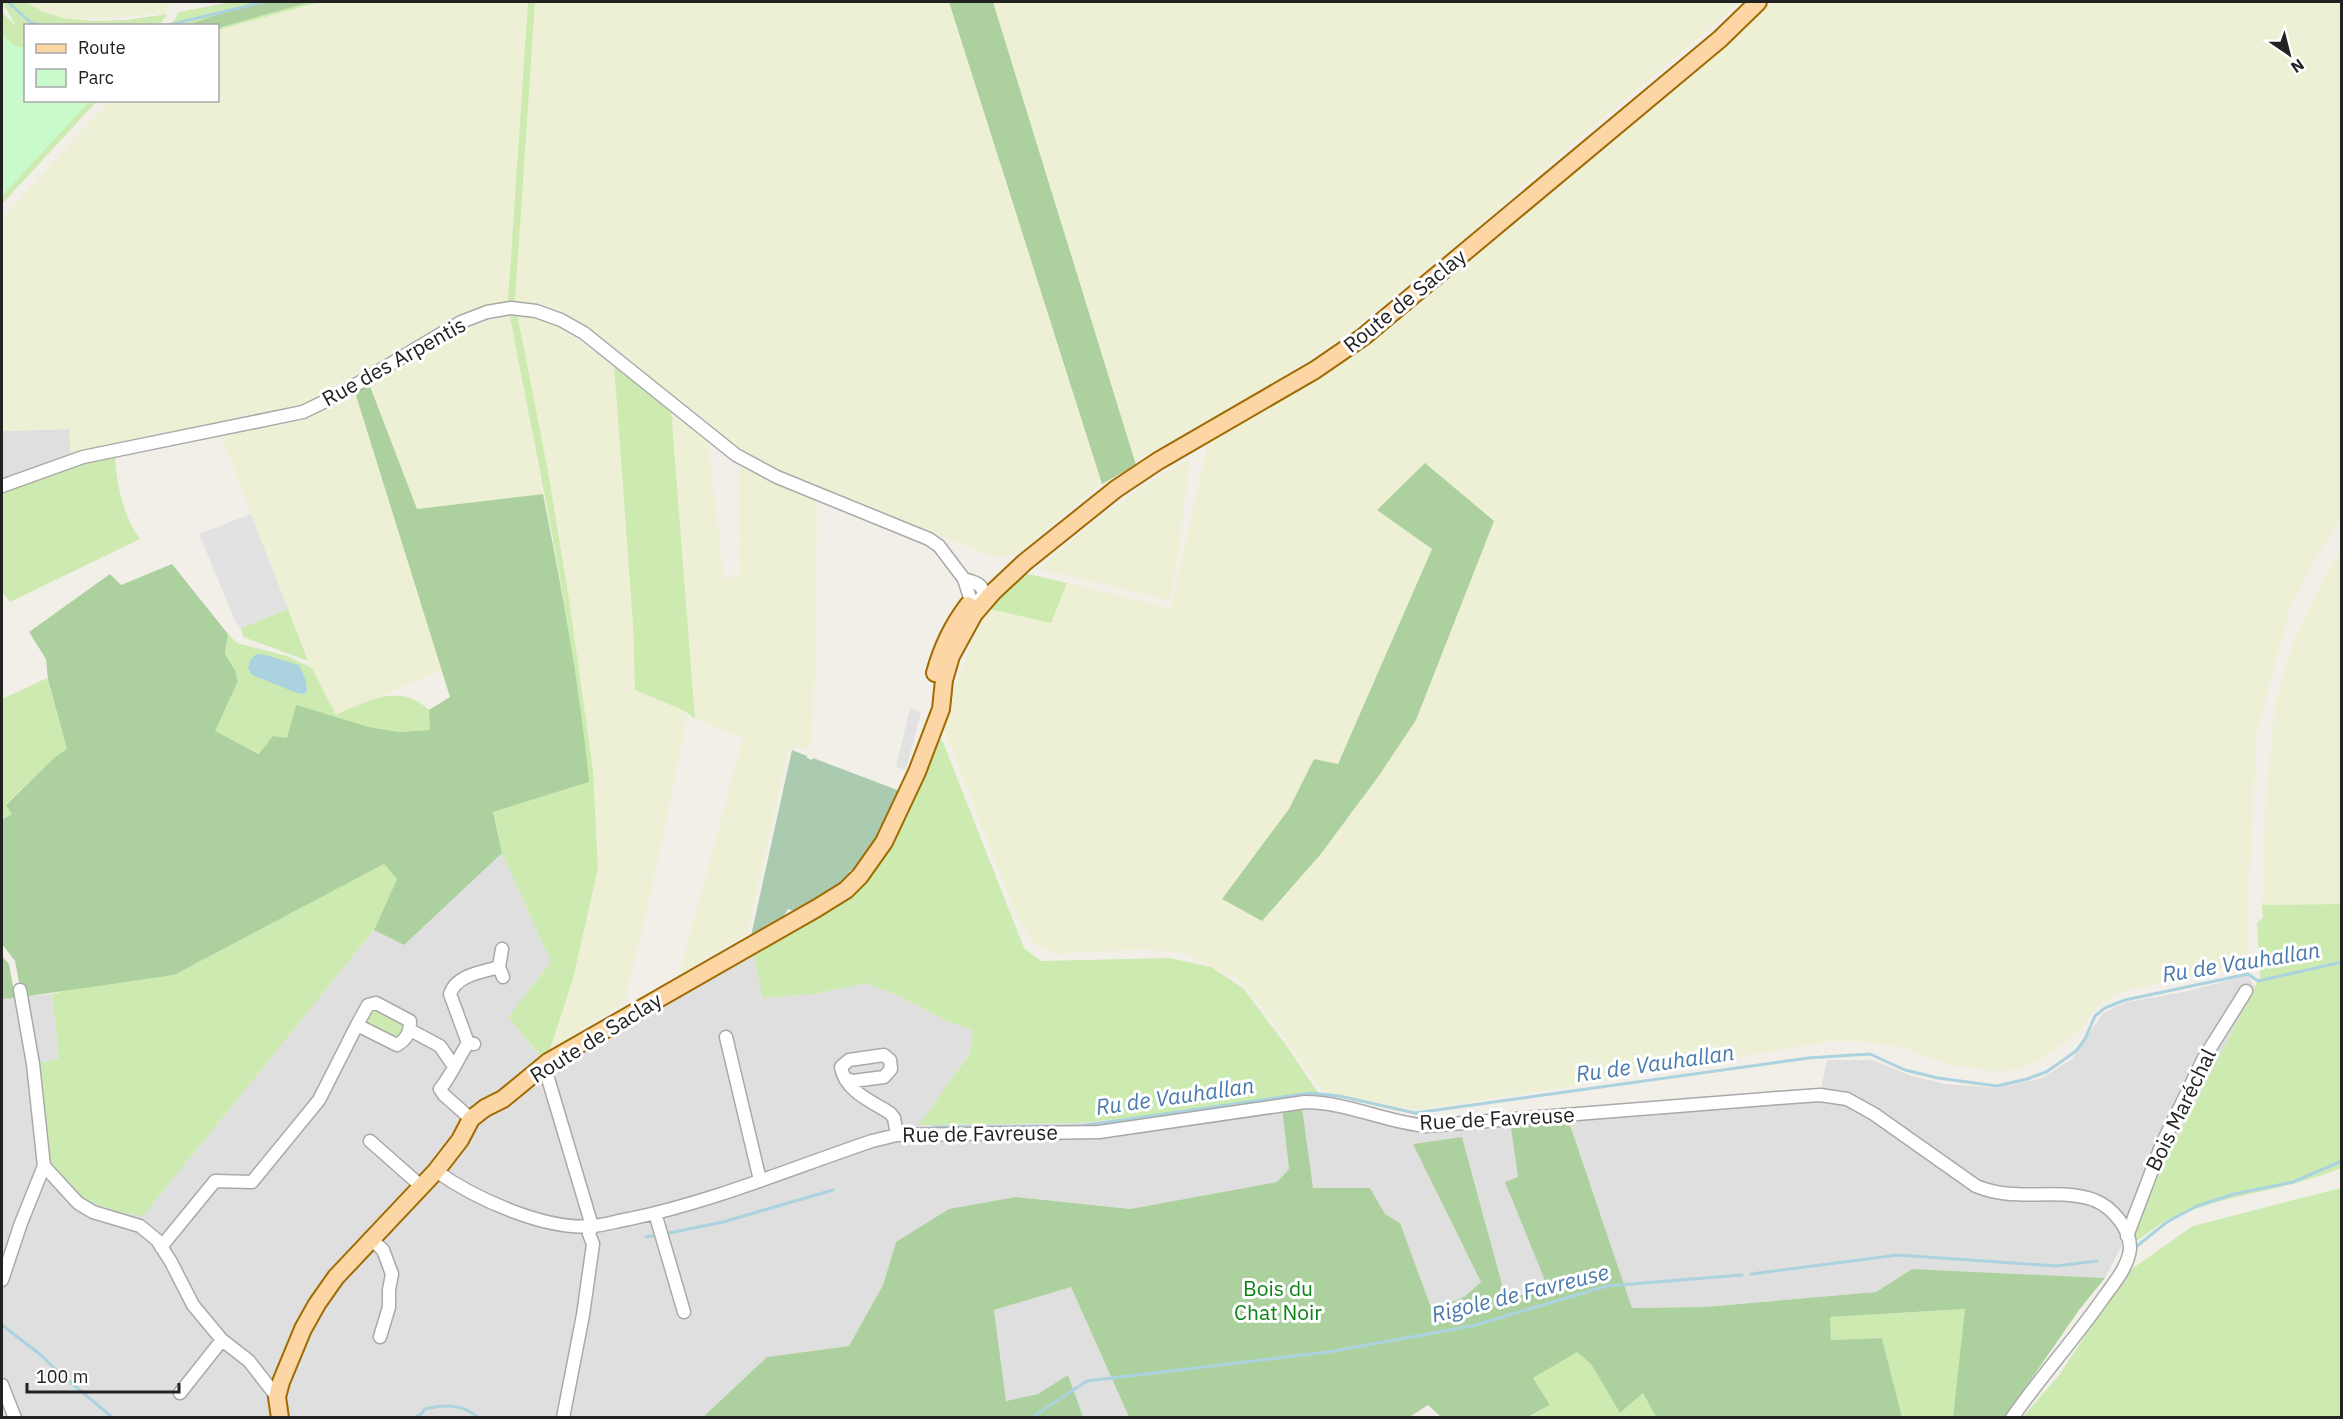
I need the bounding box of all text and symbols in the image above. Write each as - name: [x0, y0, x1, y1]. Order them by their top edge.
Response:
- legend: [24, 24, 219, 102]
- north arrow: [2259, 24, 2319, 84]
- text: Route: [78, 36, 126, 59]
- text: N: [2287, 55, 2308, 78]
- text: Parc: [78, 66, 114, 89]
- street label: Route de Saclay: [1337, 242, 1472, 358]
- street label: Rue des Arpentis: [317, 310, 470, 412]
- water label: Ru de Vauhallan: [2160, 935, 2322, 988]
- street label: Route de Saclay: [524, 985, 667, 1089]
- water label: Ru de Vauhallan: [1574, 1037, 1736, 1088]
- street label: Bois Maréchal: [2138, 1044, 2222, 1175]
- water label: Ru de Vauhallan: [1094, 1070, 1256, 1121]
- street label: Rue de Favreuse: [1419, 1100, 1575, 1136]
- street label: Rue de Favreuse: [902, 1118, 1058, 1148]
- water label: Rigole de Favreuse: [1428, 1256, 1612, 1329]
- park label: Bois du Chat Noir: [1234, 1274, 1322, 1326]
- scale bar: [27, 1356, 178, 1394]
- text: 100 m: [36, 1365, 88, 1388]

